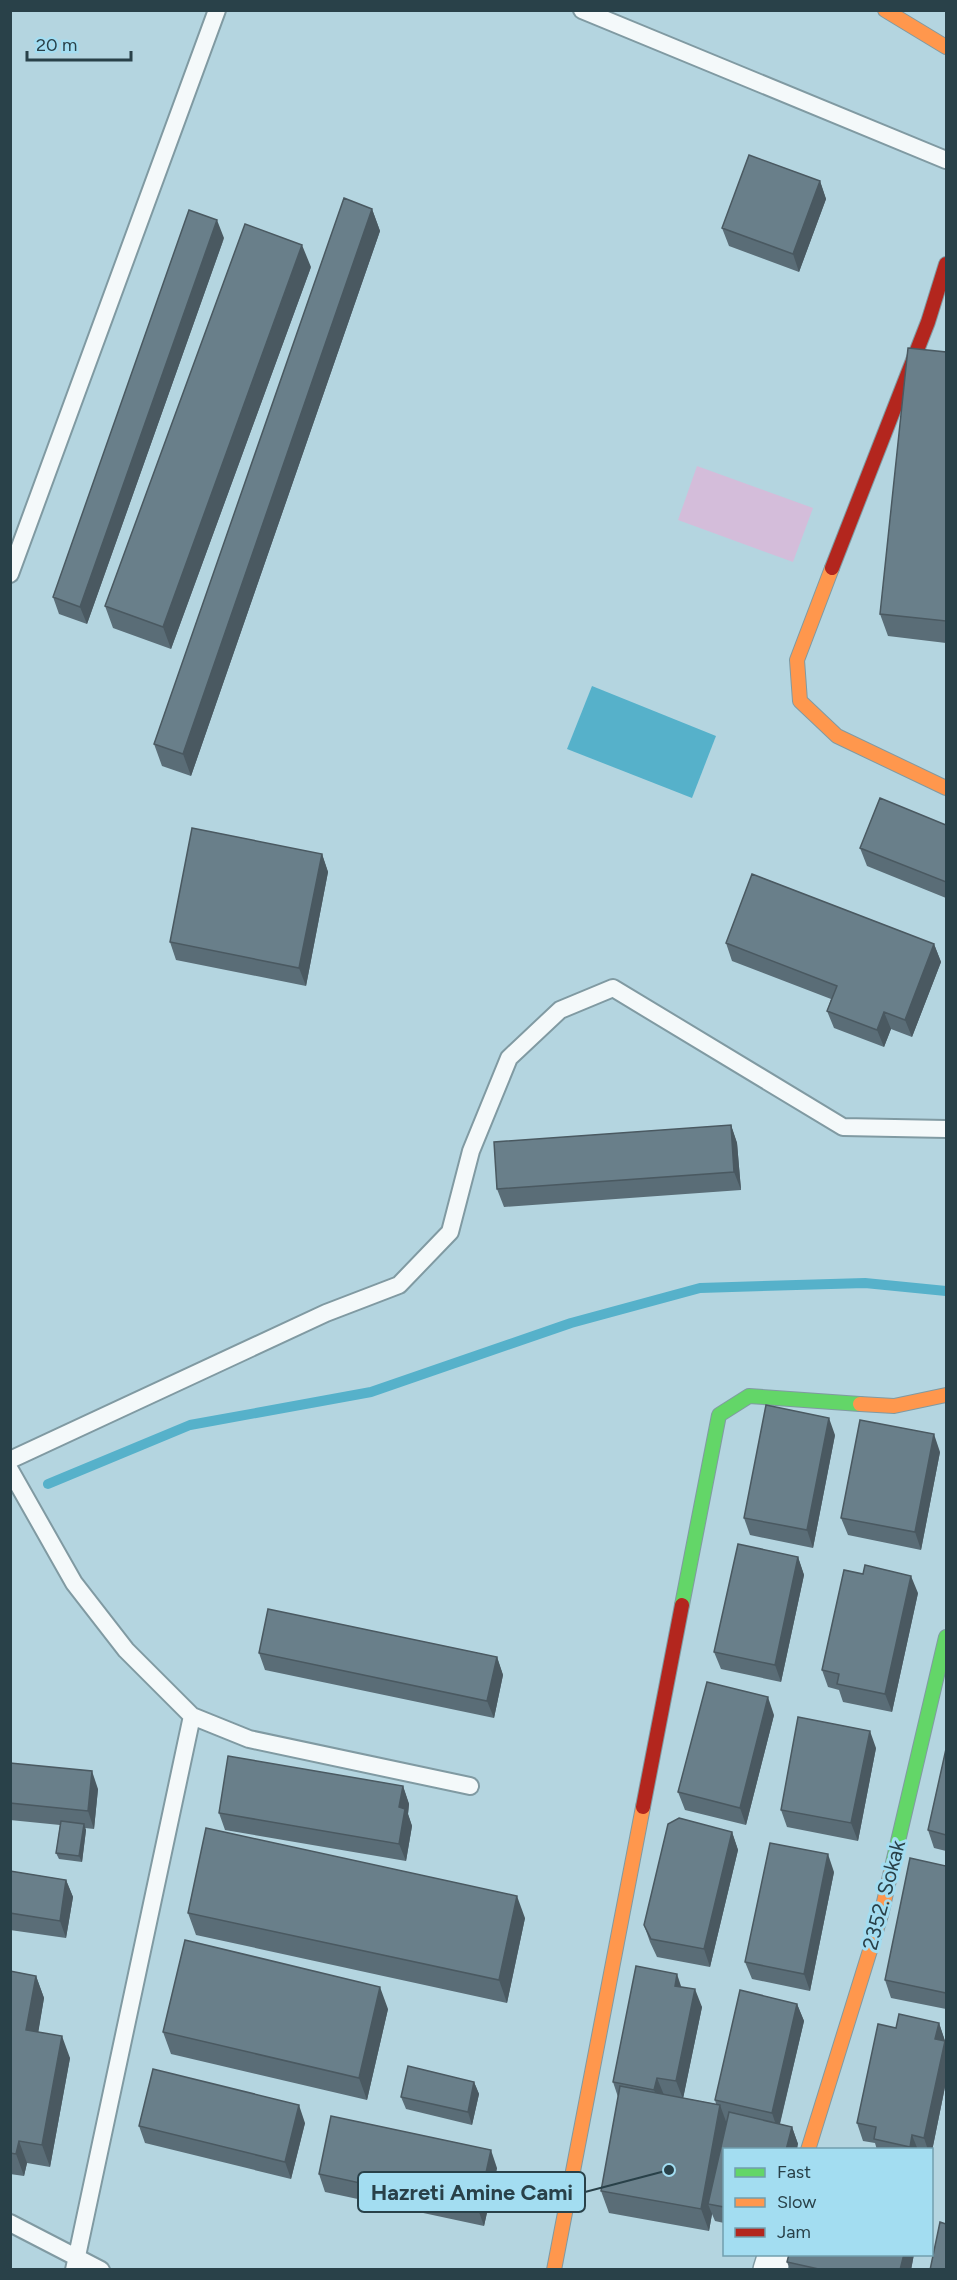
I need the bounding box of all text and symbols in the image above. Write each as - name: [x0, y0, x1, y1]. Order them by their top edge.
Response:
- scale bar: [27, 24, 130, 62]
- text: 20 m: [36, 34, 77, 56]
- street label: 2352. Sokak: [857, 1837, 910, 1952]
- legend: [723, 2148, 933, 2256]
- text: Fast: [777, 2161, 811, 2183]
- callout: Hazreti Amine Cami: [358, 2172, 585, 2212]
- text: Hazreti Amine Cami: [371, 2179, 573, 2206]
- text: Slow: [777, 2191, 816, 2213]
- text: Jam: [777, 2221, 811, 2243]

